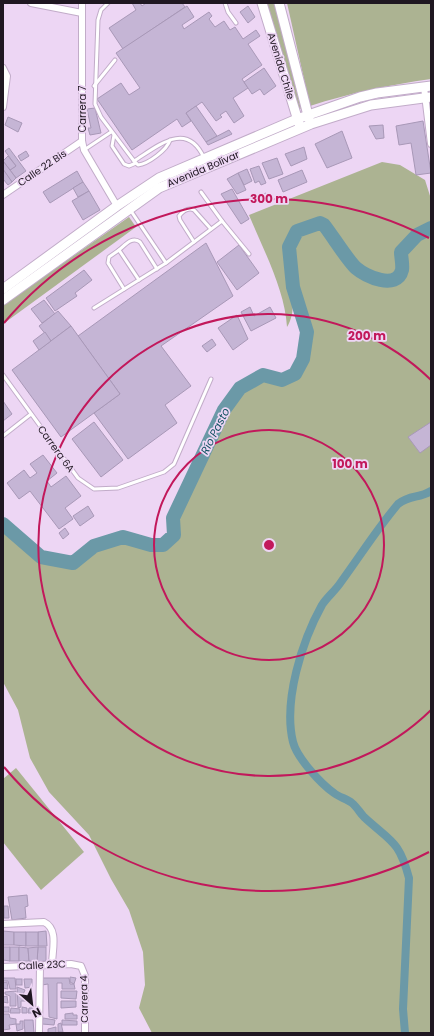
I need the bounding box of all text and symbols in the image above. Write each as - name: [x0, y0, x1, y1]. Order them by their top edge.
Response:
- street label: Avenida Chile: [264, 31, 298, 101]
- street label: Carrera 7: [75, 85, 90, 132]
- street label: Calle 22 Bis: [14, 146, 70, 190]
- street label: Avenida Bolívar: [165, 147, 242, 191]
- text: 300 m: [250, 190, 288, 207]
- text: 200 m: [348, 327, 386, 344]
- water label: Río Pasto: [196, 405, 234, 457]
- street label: Carrera 6A: [34, 423, 78, 476]
- text: 100 m: [332, 455, 368, 472]
- centre of rings: [262, 538, 276, 552]
- street label: Calle 23C: [18, 956, 66, 974]
- street label: Carrera 4: [76, 975, 92, 1023]
- north arrow: [12, 984, 52, 1024]
- text: N: [29, 1004, 44, 1022]

